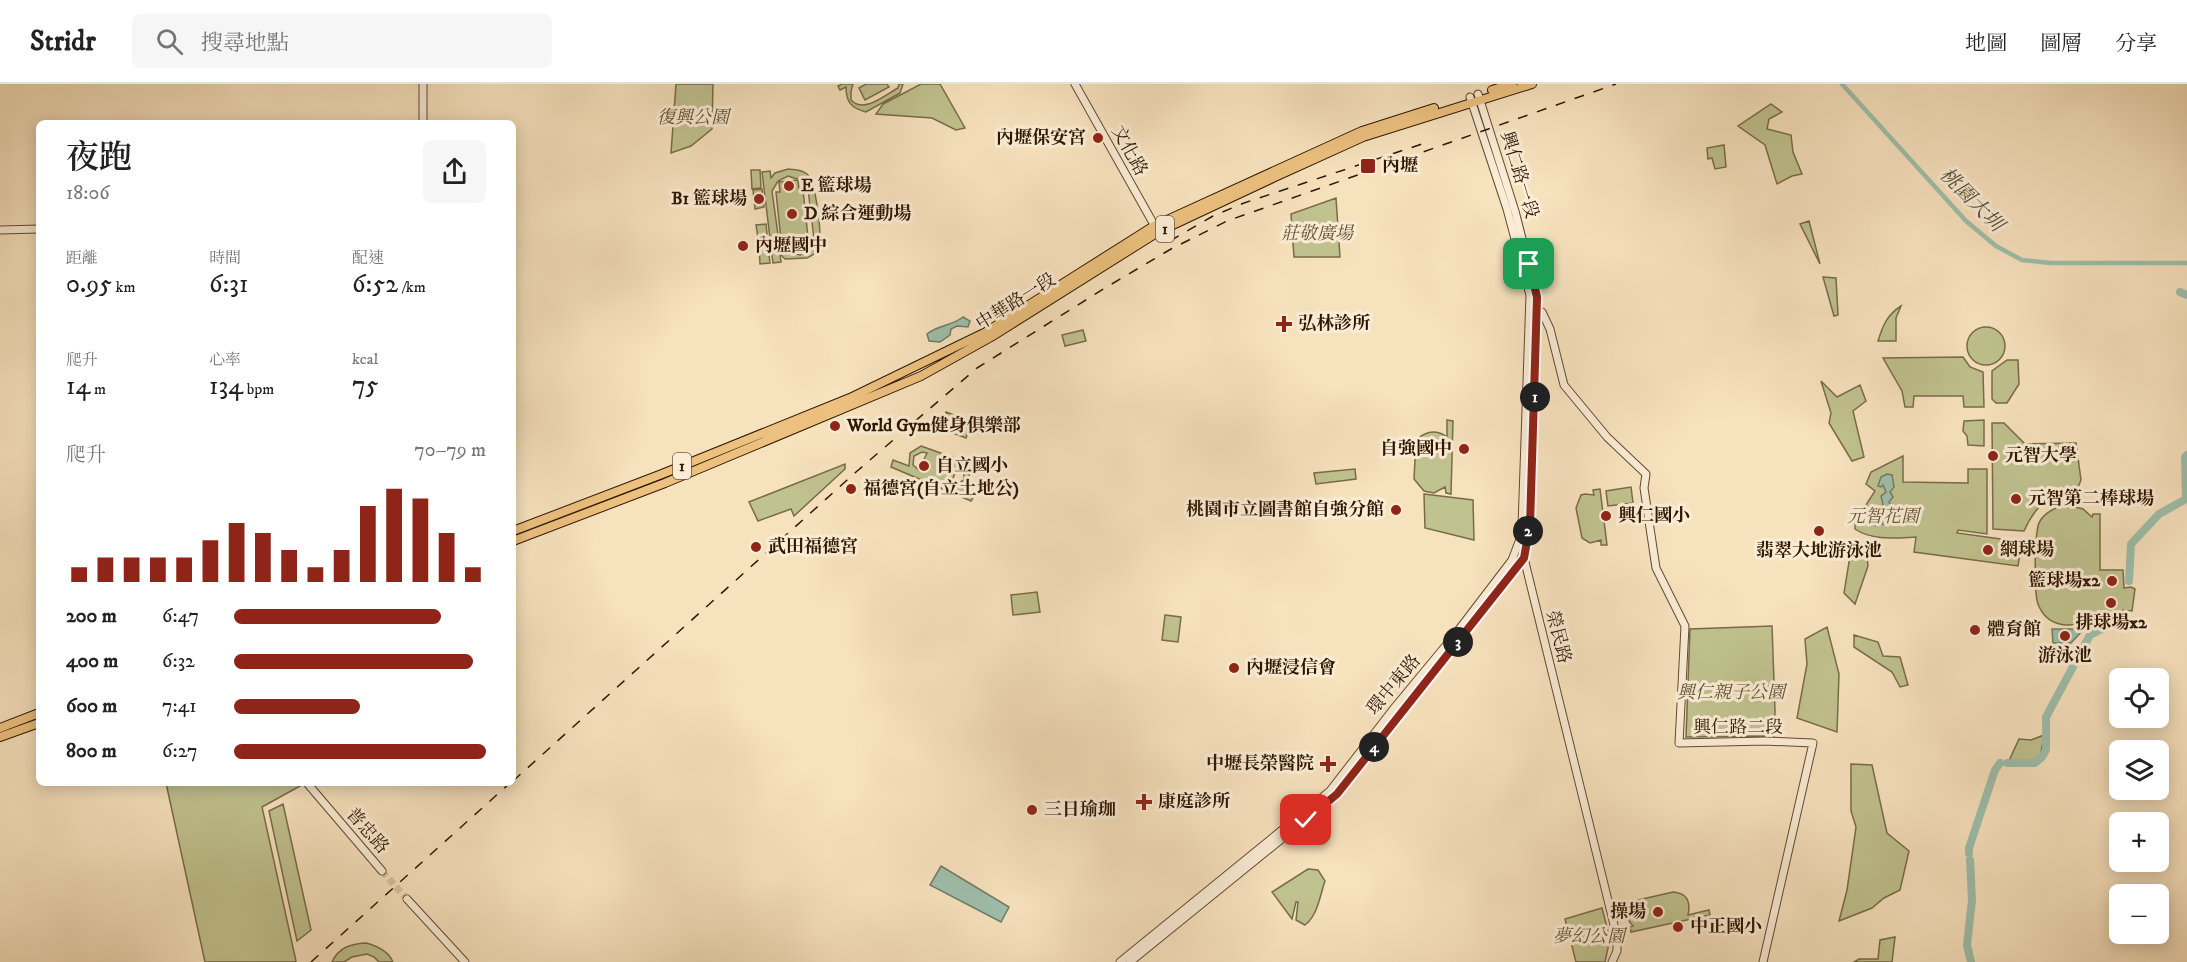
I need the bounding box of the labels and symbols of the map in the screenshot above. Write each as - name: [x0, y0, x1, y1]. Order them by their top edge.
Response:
- park label: 復興公園: [657, 107, 732, 129]
- street label: 文化路: [1106, 122, 1152, 180]
- place label: 內壢保安宮: [996, 127, 1086, 149]
- street label: 興仁路一段: [1495, 129, 1543, 221]
- marker: 內壢保安宮: [1091, 131, 1105, 145]
- place label: 內壢: [1382, 155, 1418, 177]
- marker: 內壢: [1359, 157, 1377, 175]
- water label: 桃園大圳: [1934, 163, 2010, 239]
- place label: E 籃球場: [801, 175, 872, 197]
- marker: E 籃球場: [782, 179, 796, 193]
- place label: B1 籃球場: [671, 188, 747, 210]
- marker: B1 籃球場: [752, 192, 766, 206]
- place label: D 綜合運動場: [804, 203, 911, 225]
- marker: D 綜合運動場: [785, 207, 799, 221]
- road number: 1: [1156, 216, 1174, 242]
- park label: 莊敬廣場: [1281, 223, 1355, 245]
- place label: 內壢國中: [755, 235, 827, 257]
- pin: [1503, 238, 1554, 289]
- marker: 內壢國中: [736, 239, 750, 253]
- street label: 中華路一段: [972, 269, 1060, 335]
- place label: 弘林診所: [1298, 313, 1371, 335]
- marker: 弘林診所: [1275, 315, 1293, 333]
- pin: 1: [1520, 382, 1550, 412]
- place label: World Gym健身俱樂部: [846, 415, 1021, 437]
- marker: World Gym健身俱樂部: [828, 419, 842, 433]
- place label: 自強國中: [1380, 438, 1452, 460]
- marker: 自強國中: [1457, 442, 1471, 456]
- place label: 元智大學: [2005, 445, 2077, 467]
- marker: 元智大學: [1986, 449, 2000, 463]
- road number: 1: [673, 453, 691, 479]
- place label: 自立國小: [936, 455, 1008, 477]
- marker: 自立國小: [917, 459, 931, 473]
- place label: 福德宮(自立土地公): [863, 478, 1019, 500]
- marker: 福德宮(自立土地公): [844, 482, 858, 496]
- place label: 元智第二棒球場: [2028, 488, 2154, 510]
- marker: 元智第二棒球場: [2009, 492, 2023, 506]
- place label: 桃園市立圖書館自強分館: [1186, 499, 1384, 521]
- marker: 桃園市立圖書館自強分館: [1389, 503, 1403, 517]
- place label: 興仁國小: [1618, 505, 1690, 527]
- park label: 元智花園: [1847, 506, 1922, 528]
- marker: 興仁國小: [1599, 509, 1613, 523]
- pin: 2: [1513, 516, 1543, 546]
- marker: 翡翠大地游泳池: [1812, 524, 1826, 538]
- place label: 武田福德宮: [768, 536, 858, 558]
- place label: 網球場: [2000, 539, 2054, 561]
- marker: 武田福德宮: [749, 540, 763, 554]
- place label: 翡翠大地游泳池: [1756, 540, 1882, 562]
- marker: 網球場: [1981, 543, 1995, 557]
- place label: 籃球場x2: [2028, 570, 2101, 592]
- marker: 籃球場x2: [2105, 574, 2119, 588]
- marker: 排球場x2: [2104, 596, 2118, 610]
- street label: 榮民路: [1541, 608, 1575, 666]
- place label: 排球場x2: [2075, 612, 2148, 634]
- place label: 體育館: [1987, 619, 2041, 641]
- marker: 體育館: [1968, 623, 1982, 637]
- pin: 3: [1443, 627, 1473, 657]
- marker: 游泳池: [2058, 629, 2072, 643]
- place label: 游泳池: [2038, 645, 2092, 667]
- street label: 環中東路: [1362, 650, 1426, 720]
- place label: 內壢浸信會: [1246, 657, 1336, 679]
- marker: 內壢浸信會: [1227, 661, 1241, 675]
- park label: 興仁親子公園: [1677, 682, 1788, 704]
- street label: 興仁路二段: [1693, 717, 1783, 739]
- pin: 4: [1359, 732, 1389, 762]
- place label: 中壢長榮醫院: [1206, 753, 1314, 775]
- marker: 中壢長榮醫院: [1319, 755, 1337, 773]
- place label: 康庭診所: [1158, 791, 1231, 813]
- marker: 康庭診所: [1135, 793, 1153, 811]
- pin: [1280, 794, 1331, 845]
- place label: 三日瑜珈: [1044, 799, 1116, 821]
- street label: 普忠路: [341, 803, 393, 859]
- marker: 三日瑜珈: [1025, 803, 1039, 817]
- place label: 操場: [1610, 901, 1646, 923]
- marker: 操場: [1651, 905, 1665, 919]
- place label: 中正國小: [1690, 916, 1762, 938]
- marker: 中正國小: [1671, 920, 1685, 934]
- park label: 夢幻公園: [1553, 926, 1628, 948]

